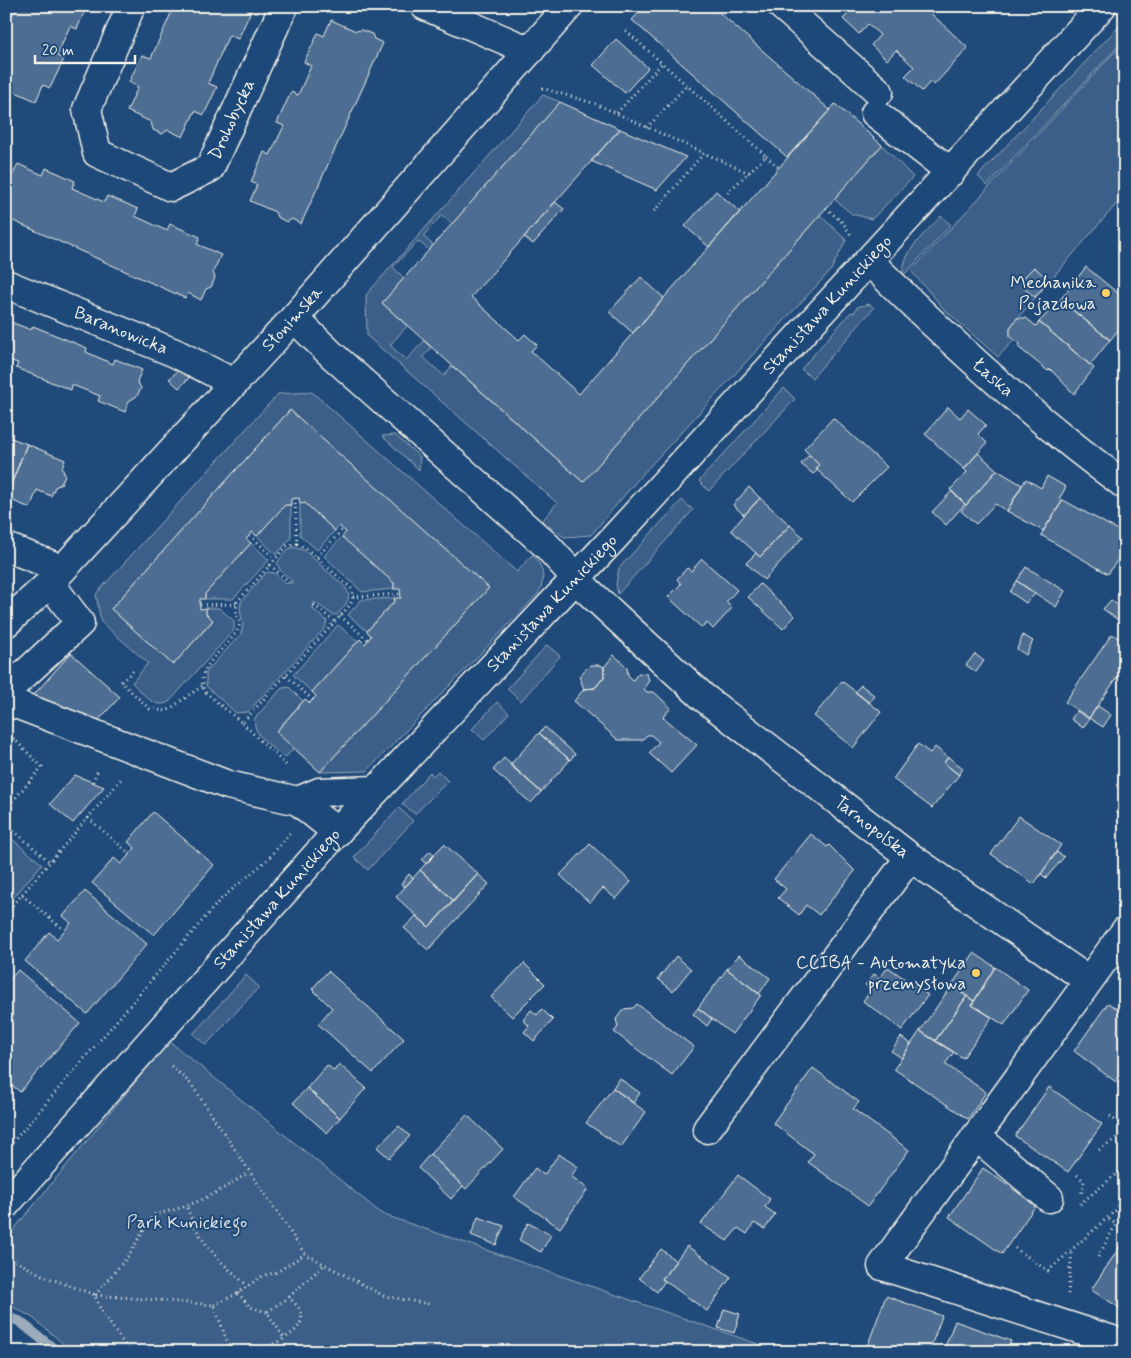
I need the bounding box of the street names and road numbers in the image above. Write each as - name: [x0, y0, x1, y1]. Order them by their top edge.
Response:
- street label: Drohobycka: [203, 76, 261, 164]
- street label: Stanisława Kunickiego: [758, 230, 898, 380]
- street label: Słonimska: [257, 281, 329, 357]
- street label: Baranowicka: [70, 301, 171, 361]
- street label: Łaska: [966, 353, 1018, 403]
- street label: Stanisława Kunickiego: [481, 529, 623, 678]
- street label: Tarnopolska: [829, 791, 914, 864]
- street label: Stanisława Kunickiego: [208, 824, 346, 975]

